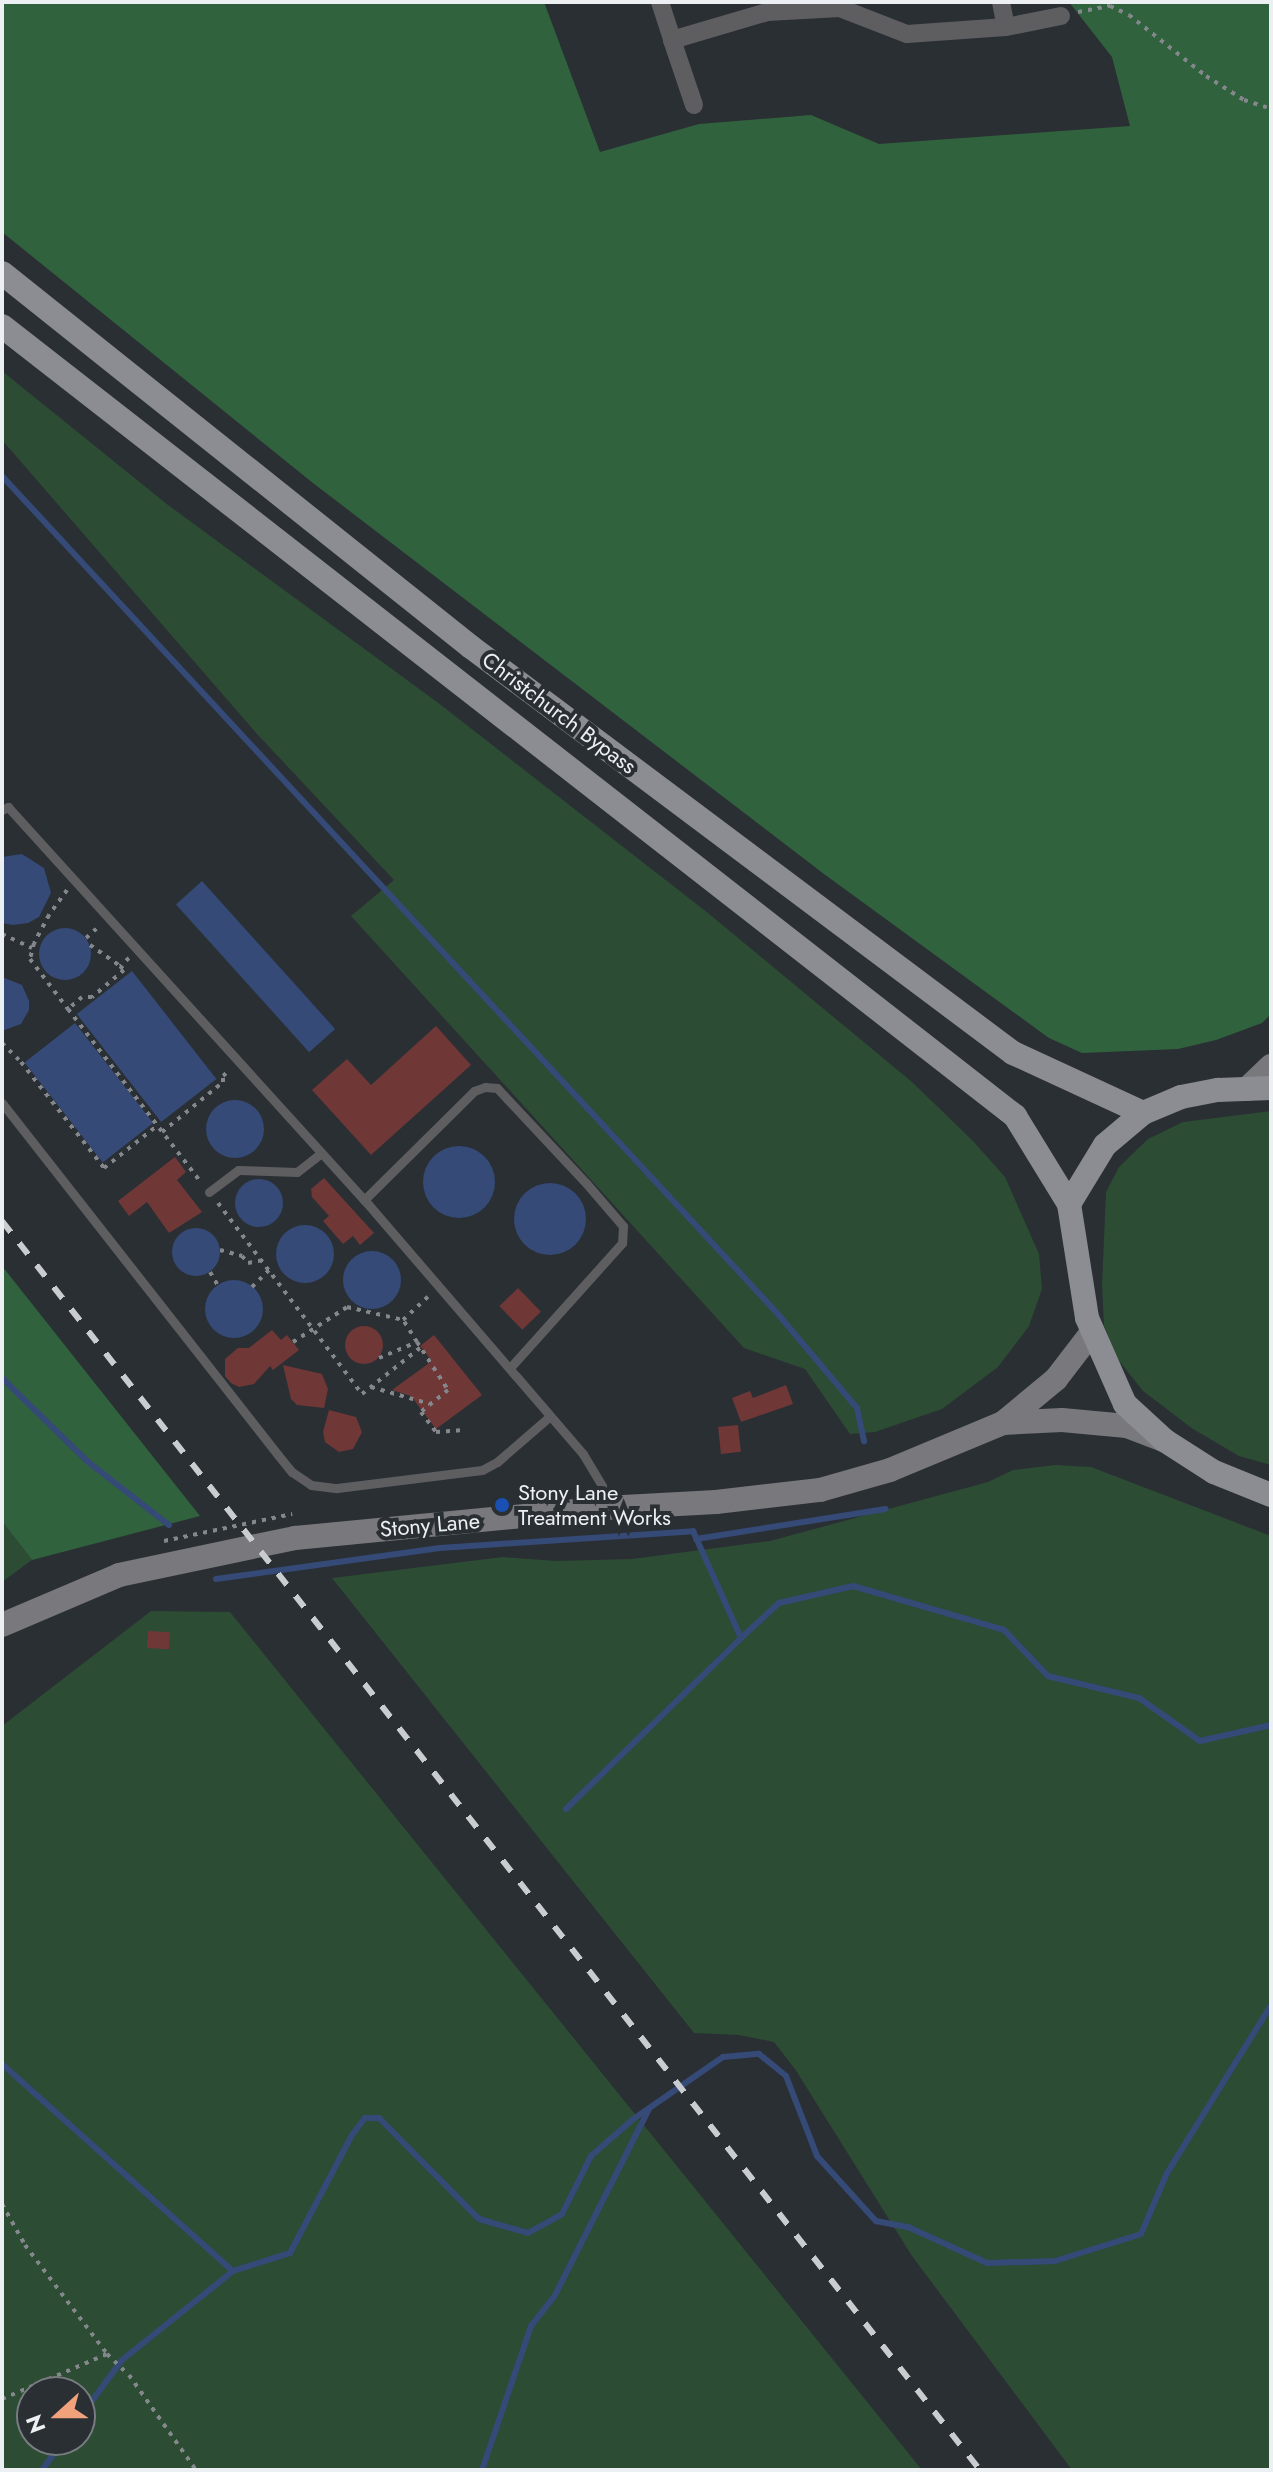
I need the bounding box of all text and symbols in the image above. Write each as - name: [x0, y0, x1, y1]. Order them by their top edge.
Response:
- street label: Christchurch Bypass: [477, 646, 641, 780]
- place label: Stony Lane Treatment Works: [518, 1479, 671, 1530]
- marker: Stony Lane Treatment Works: [493, 1496, 511, 1514]
- street label: Stony Lane: [379, 1507, 481, 1543]
- north arrow: [16, 2376, 96, 2456]
- text: N: [17, 2410, 54, 2438]

